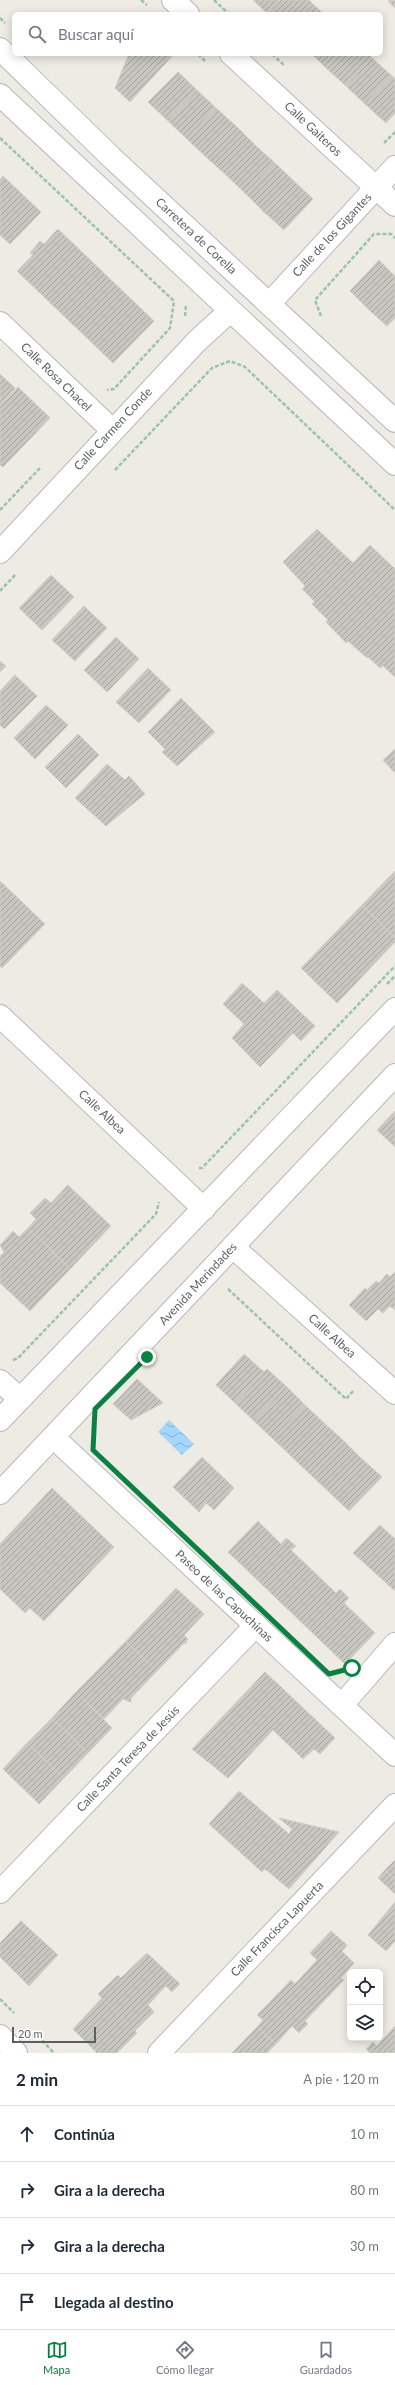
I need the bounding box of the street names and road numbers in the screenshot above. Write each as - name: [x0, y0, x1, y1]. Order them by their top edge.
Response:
- street label: Calle Gaiteros: [281, 98, 345, 159]
- street label: Calle de los Gigantes: [289, 190, 374, 280]
- street label: Carretera de Corella: [153, 194, 240, 277]
- street label: Calle Rosa Chacel: [18, 339, 95, 414]
- street label: Calle Carmen Conde: [70, 384, 155, 473]
- street label: Calle Albea: [76, 1086, 129, 1137]
- street label: Avenida Merindades: [155, 1239, 240, 1328]
- street label: Calle Albea: [306, 1310, 359, 1361]
- street label: Paseo de las Capuchinas: [172, 1546, 276, 1645]
- street label: Calle Santa Teresa de Jesús: [73, 1702, 182, 1815]
- street label: Calle Francisca Lapuerta: [227, 1878, 326, 1980]

